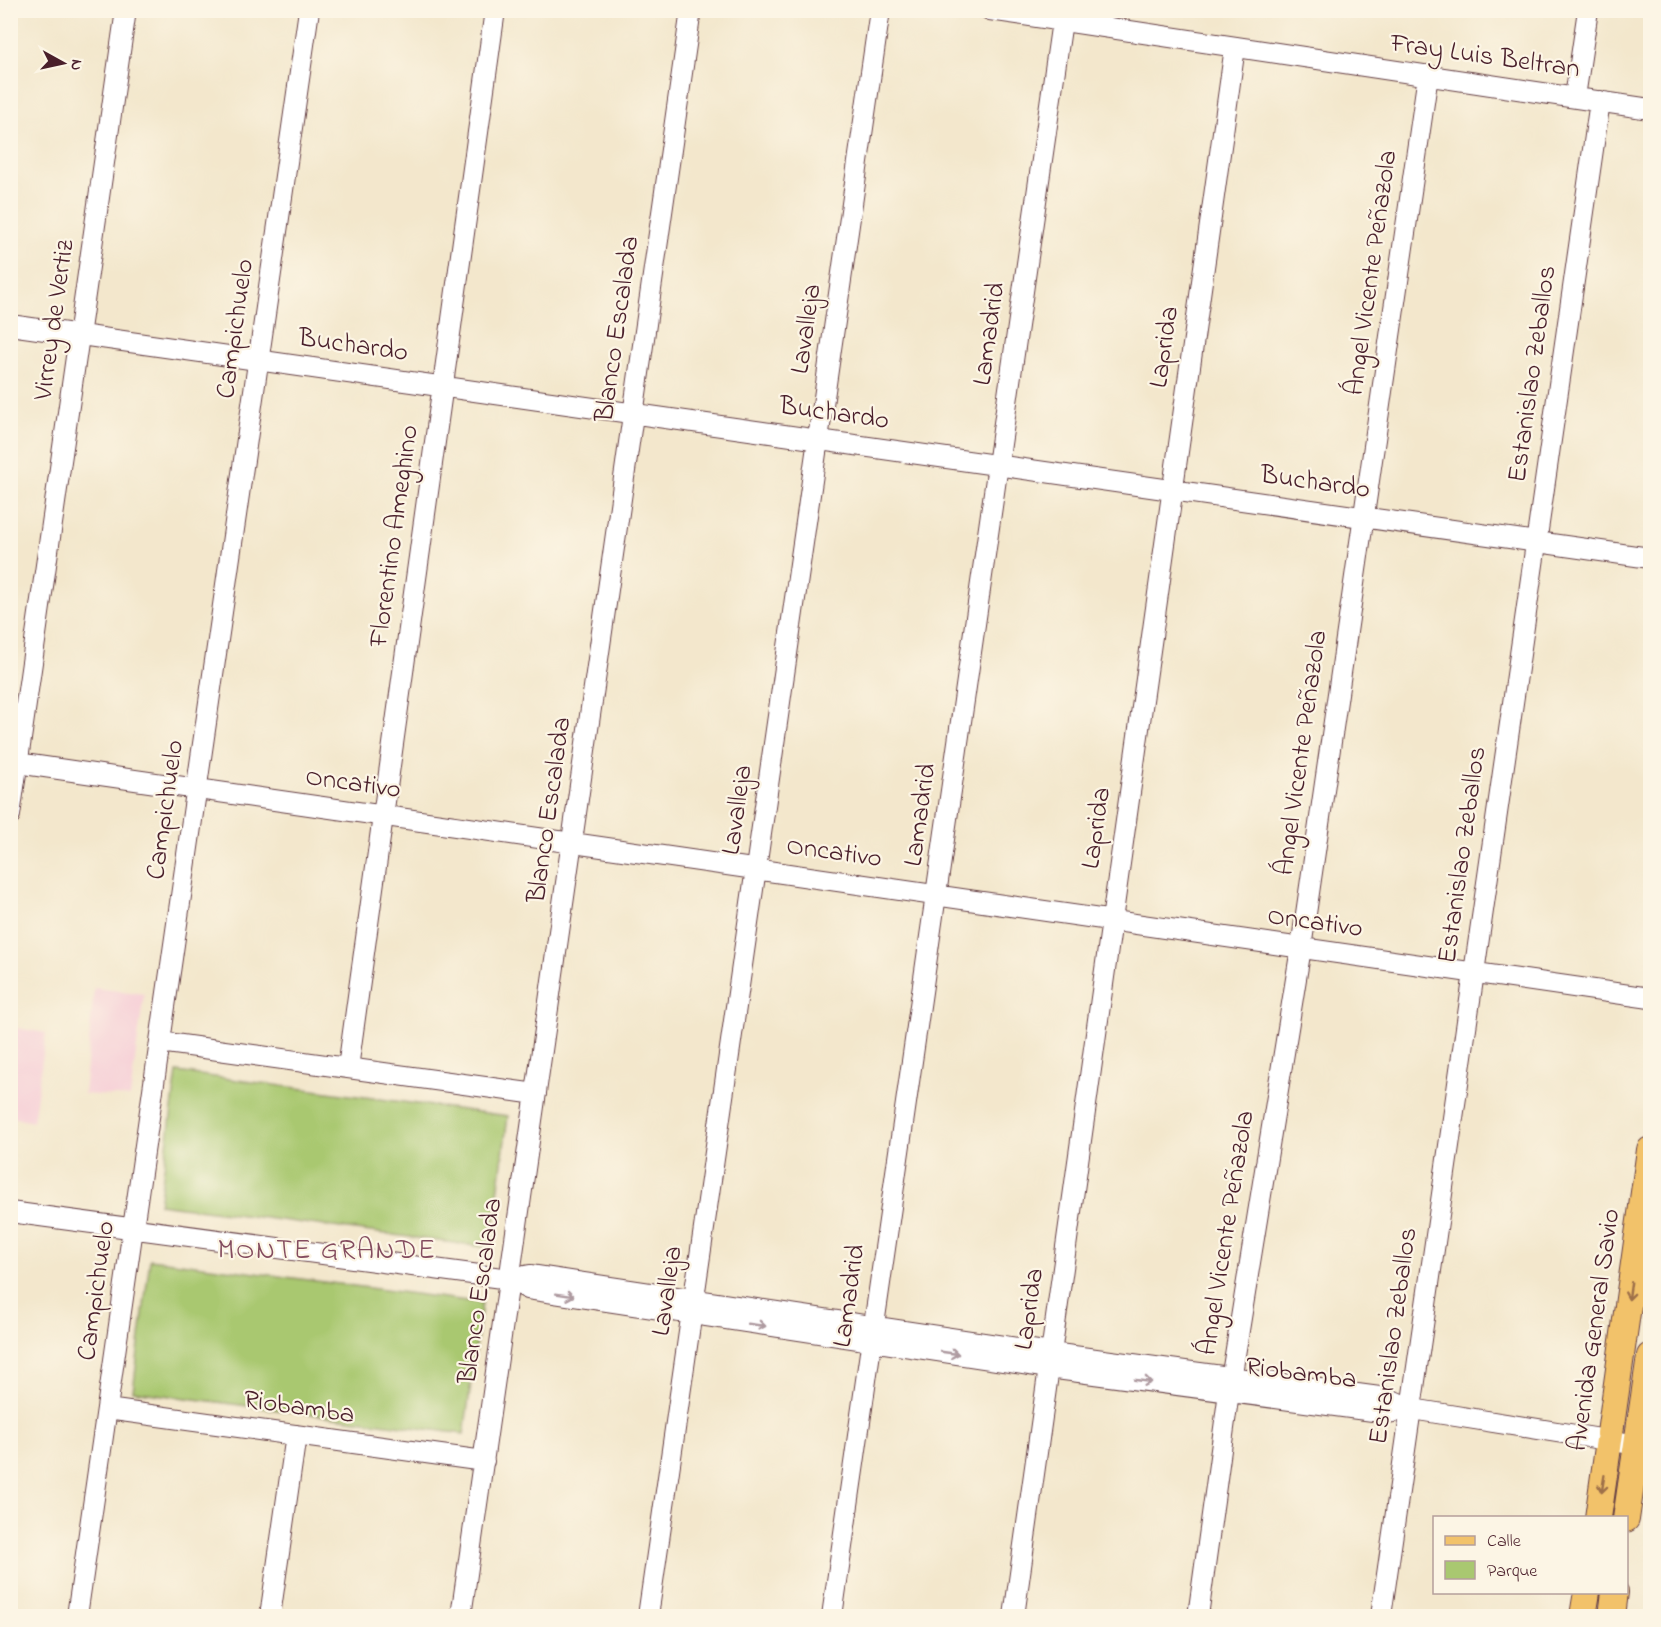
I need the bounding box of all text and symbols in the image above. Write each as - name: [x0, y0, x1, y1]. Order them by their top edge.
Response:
- street label: Fray Luis Beltran: [1387, 24, 1582, 90]
- north arrow: [33, 33, 93, 93]
- text: N: [63, 58, 89, 72]
- street label: Ángel Vicente Peñazola: [1335, 148, 1409, 398]
- street label: Blanco Escalada: [586, 234, 650, 425]
- street label: Virrey de Vertiz: [24, 236, 86, 404]
- street label: Campichuelo: [207, 257, 265, 401]
- street label: Estanislao Zeballos: [1498, 263, 1568, 485]
- street label: Lamadrid: [963, 280, 1017, 388]
- street label: Lavalleja: [781, 281, 833, 377]
- street label: Laprida: [1140, 304, 1190, 390]
- street label: Buchardo: [295, 319, 410, 373]
- street label: Buchardo: [776, 387, 891, 441]
- street label: Florentino Ameghino: [360, 423, 430, 650]
- street label: Buchardo: [1257, 456, 1372, 510]
- street label: Ángel Vicente Peñazola: [1265, 628, 1339, 878]
- street label: Blanco Escalada: [518, 715, 582, 906]
- street label: Campichuelo: [137, 738, 195, 882]
- street label: Estanislao Zeballos: [1428, 744, 1498, 966]
- street label: Oncativo: [303, 758, 403, 810]
- street label: Lamadrid: [894, 761, 948, 869]
- street label: Lavalleja: [712, 762, 764, 858]
- street label: Laprida: [1072, 785, 1122, 871]
- street label: Oncativo: [784, 827, 884, 879]
- street label: Oncativo: [1265, 897, 1365, 949]
- street label: Ángel Vicente Peñazola: [1188, 1108, 1266, 1358]
- street label: Blanco Escalada: [449, 1196, 513, 1387]
- street label: Avenida General Savio: [1559, 1206, 1631, 1454]
- street label: Campichuelo: [68, 1219, 126, 1363]
- street label: Estanislao Zeballos: [1359, 1225, 1429, 1447]
- district label: MONTE GRANDE: [217, 1231, 437, 1272]
- street label: Lamadrid: [823, 1242, 877, 1350]
- street label: Lavalleja: [642, 1243, 694, 1339]
- street label: Laprida: [1005, 1266, 1055, 1352]
- one-way arrow: [1625, 1281, 1636, 1301]
- one-way arrow: [554, 1290, 574, 1301]
- one-way arrow: [747, 1320, 767, 1331]
- one-way arrow: [940, 1348, 960, 1359]
- street label: Riobamba: [1243, 1348, 1359, 1400]
- one-way arrow: [1133, 1376, 1153, 1387]
- street label: Riobamba: [241, 1381, 357, 1435]
- one-way arrow: [1597, 1474, 1608, 1494]
- legend: [1433, 1516, 1628, 1594]
- text: Calle: [1487, 1529, 1522, 1555]
- text: Parque: [1487, 1559, 1538, 1585]

